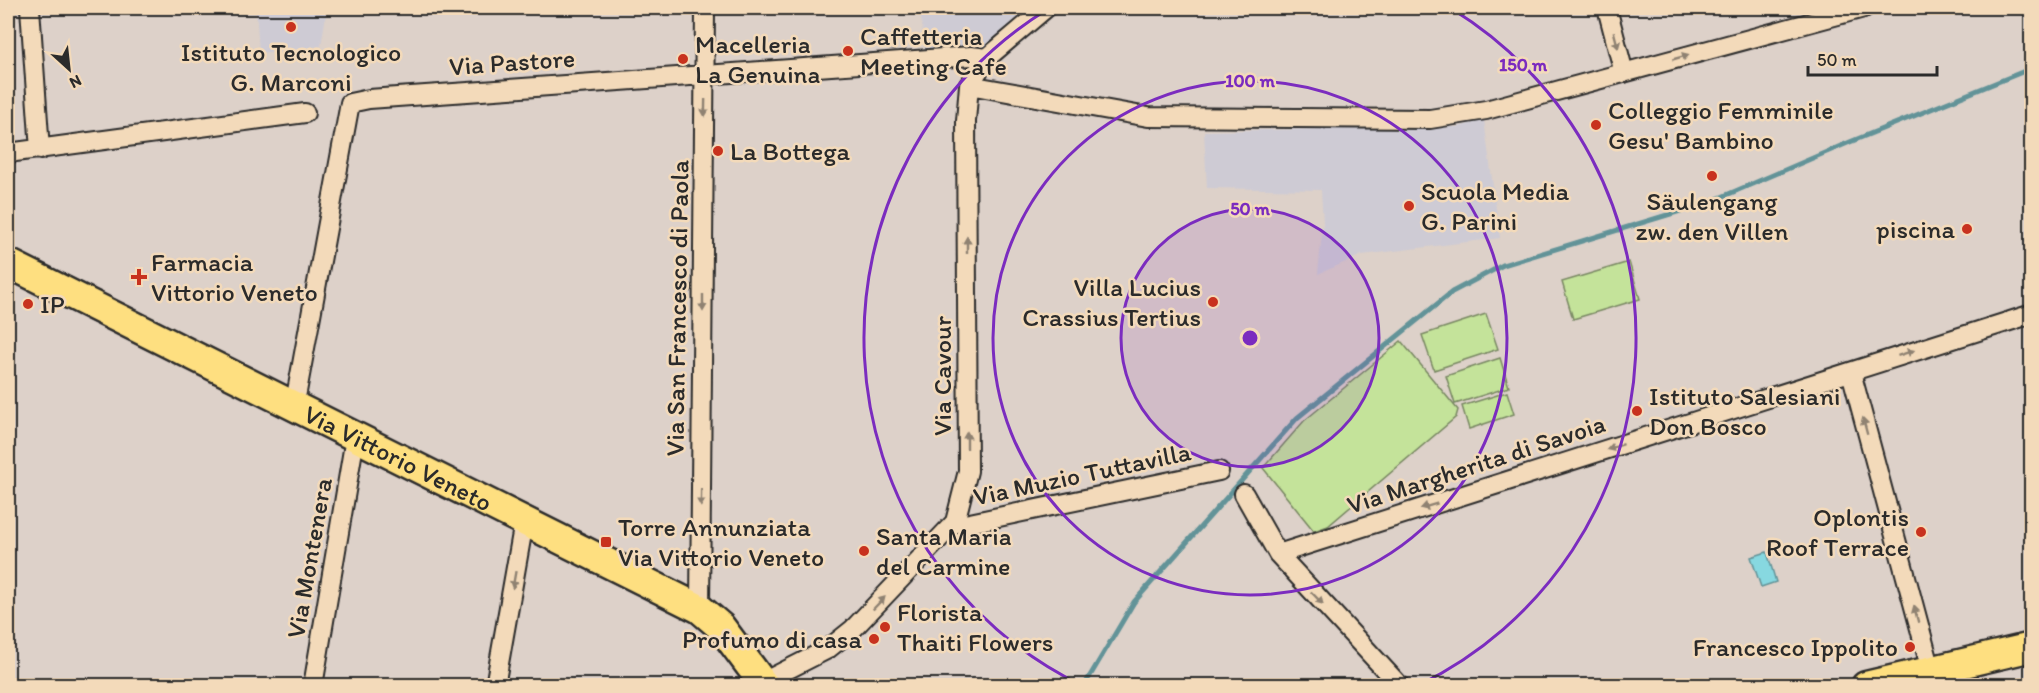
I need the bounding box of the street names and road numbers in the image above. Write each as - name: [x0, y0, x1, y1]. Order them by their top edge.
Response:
- street label: Via Pastore: [448, 42, 576, 82]
- street label: Via San Francesco di Paola: [658, 159, 696, 457]
- street label: Via Cavour: [926, 316, 958, 436]
- street label: Via Vittorio Veneto: [299, 398, 497, 518]
- street label: Via Margherita di Savoia: [1343, 407, 1609, 521]
- street label: Via Muzio Tuttavilla: [970, 435, 1194, 513]
- street label: Via Montenera: [279, 475, 339, 641]

